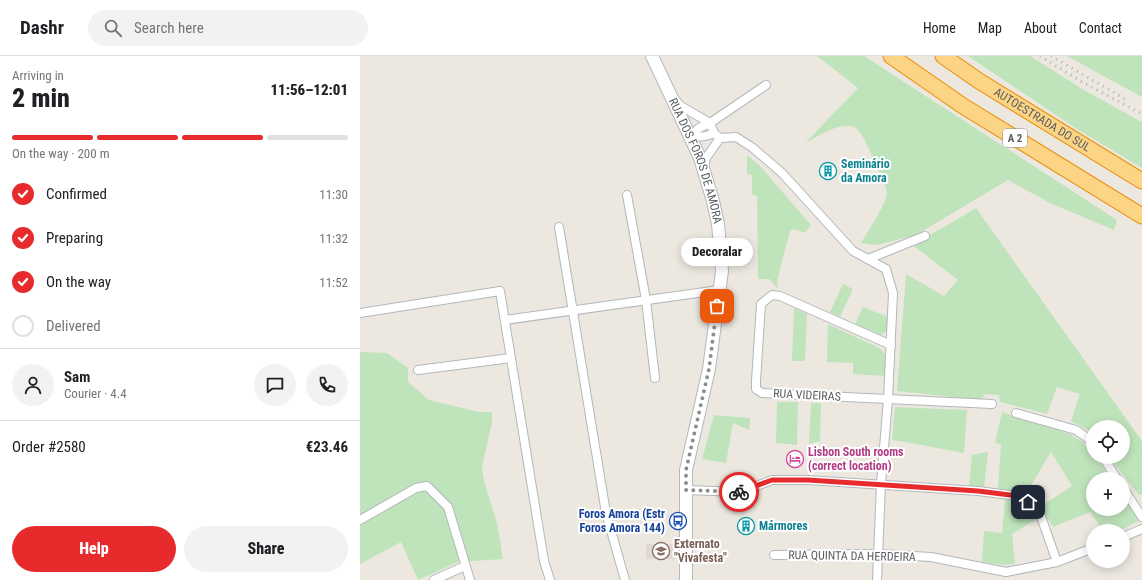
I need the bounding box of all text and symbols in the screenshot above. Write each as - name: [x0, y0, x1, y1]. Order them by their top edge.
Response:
- search box: [88, 10, 368, 46]
- text: Dashr: [20, 16, 64, 39]
- icon: search: [102, 17, 124, 39]
- text: Search here: [134, 19, 204, 37]
- text: Home: [923, 20, 956, 36]
- text: Map: [978, 20, 1002, 36]
- text: About: [1024, 20, 1057, 36]
- text: Contact: [1079, 20, 1122, 36]
- text: Arriving in: [12, 68, 64, 83]
- text: 11:56–12:01: [270, 81, 348, 99]
- text: 2 min: [12, 83, 70, 113]
- street label: AUTOESTRADA DO SUL: [991, 85, 1093, 155]
- street label: RUA DOS FOROS DE AMORA: [666, 96, 725, 225]
- road number: A 2: [1003, 129, 1027, 147]
- text: On the way · 200 m: [12, 146, 109, 161]
- place label: Seminário da Amora: [841, 157, 890, 185]
- building icon: Seminário da Amora: [818, 161, 838, 181]
- icon: check: [12, 183, 34, 205]
- text: Confirmed: [46, 185, 107, 203]
- text: 11:30: [319, 187, 348, 202]
- icon: check: [12, 227, 34, 249]
- text: Preparing: [46, 229, 103, 247]
- text: 11:32: [319, 231, 348, 246]
- callout: Decoralar: [681, 238, 753, 266]
- text: Decoralar: [692, 244, 742, 259]
- icon: check: [12, 271, 34, 293]
- text: On the way: [46, 273, 111, 291]
- text: 11:52: [319, 275, 348, 290]
- pin: [700, 289, 734, 323]
- icon: bag: [706, 295, 728, 317]
- text: Delivered: [46, 317, 101, 335]
- button: person: [12, 364, 54, 406]
- button: chat: [254, 364, 296, 406]
- button: phone: [306, 364, 348, 406]
- text: Sam: [64, 368, 90, 386]
- text: Courier · 4.4: [64, 386, 127, 401]
- street label: RUA VIDEIRAS: [773, 386, 841, 404]
- map controls: [1086, 420, 1130, 568]
- button: locate: [1086, 420, 1130, 464]
- text: Order #2580: [12, 438, 86, 456]
- text: €23.46: [306, 438, 348, 456]
- place label: Lisbon South rooms (correct location): [808, 445, 904, 473]
- hotel icon: Lisbon South rooms (correct location): [785, 449, 805, 469]
- courier: [719, 472, 759, 512]
- button: +: [1086, 472, 1130, 516]
- icon: bike: [728, 481, 750, 503]
- pin: [1011, 485, 1045, 519]
- icon: home: [1017, 491, 1039, 513]
- place label: Foros Amora (Estr Foros Amora 144): [579, 507, 665, 535]
- bus stop icon: Foros Amora (Estr Foros Amora 144): [668, 511, 688, 531]
- building icon: Mármores: [736, 516, 756, 536]
- place label: Mármores: [759, 519, 808, 533]
- button: −: [1086, 524, 1130, 568]
- button: Help: [12, 526, 176, 572]
- button: Share: [184, 526, 348, 572]
- place label: Externato "Vivafesta": [674, 537, 727, 565]
- school or university icon: Externato "Vivafesta": [651, 541, 671, 561]
- street label: RUA QUINTA DA HERDEIRA: [788, 548, 916, 564]

